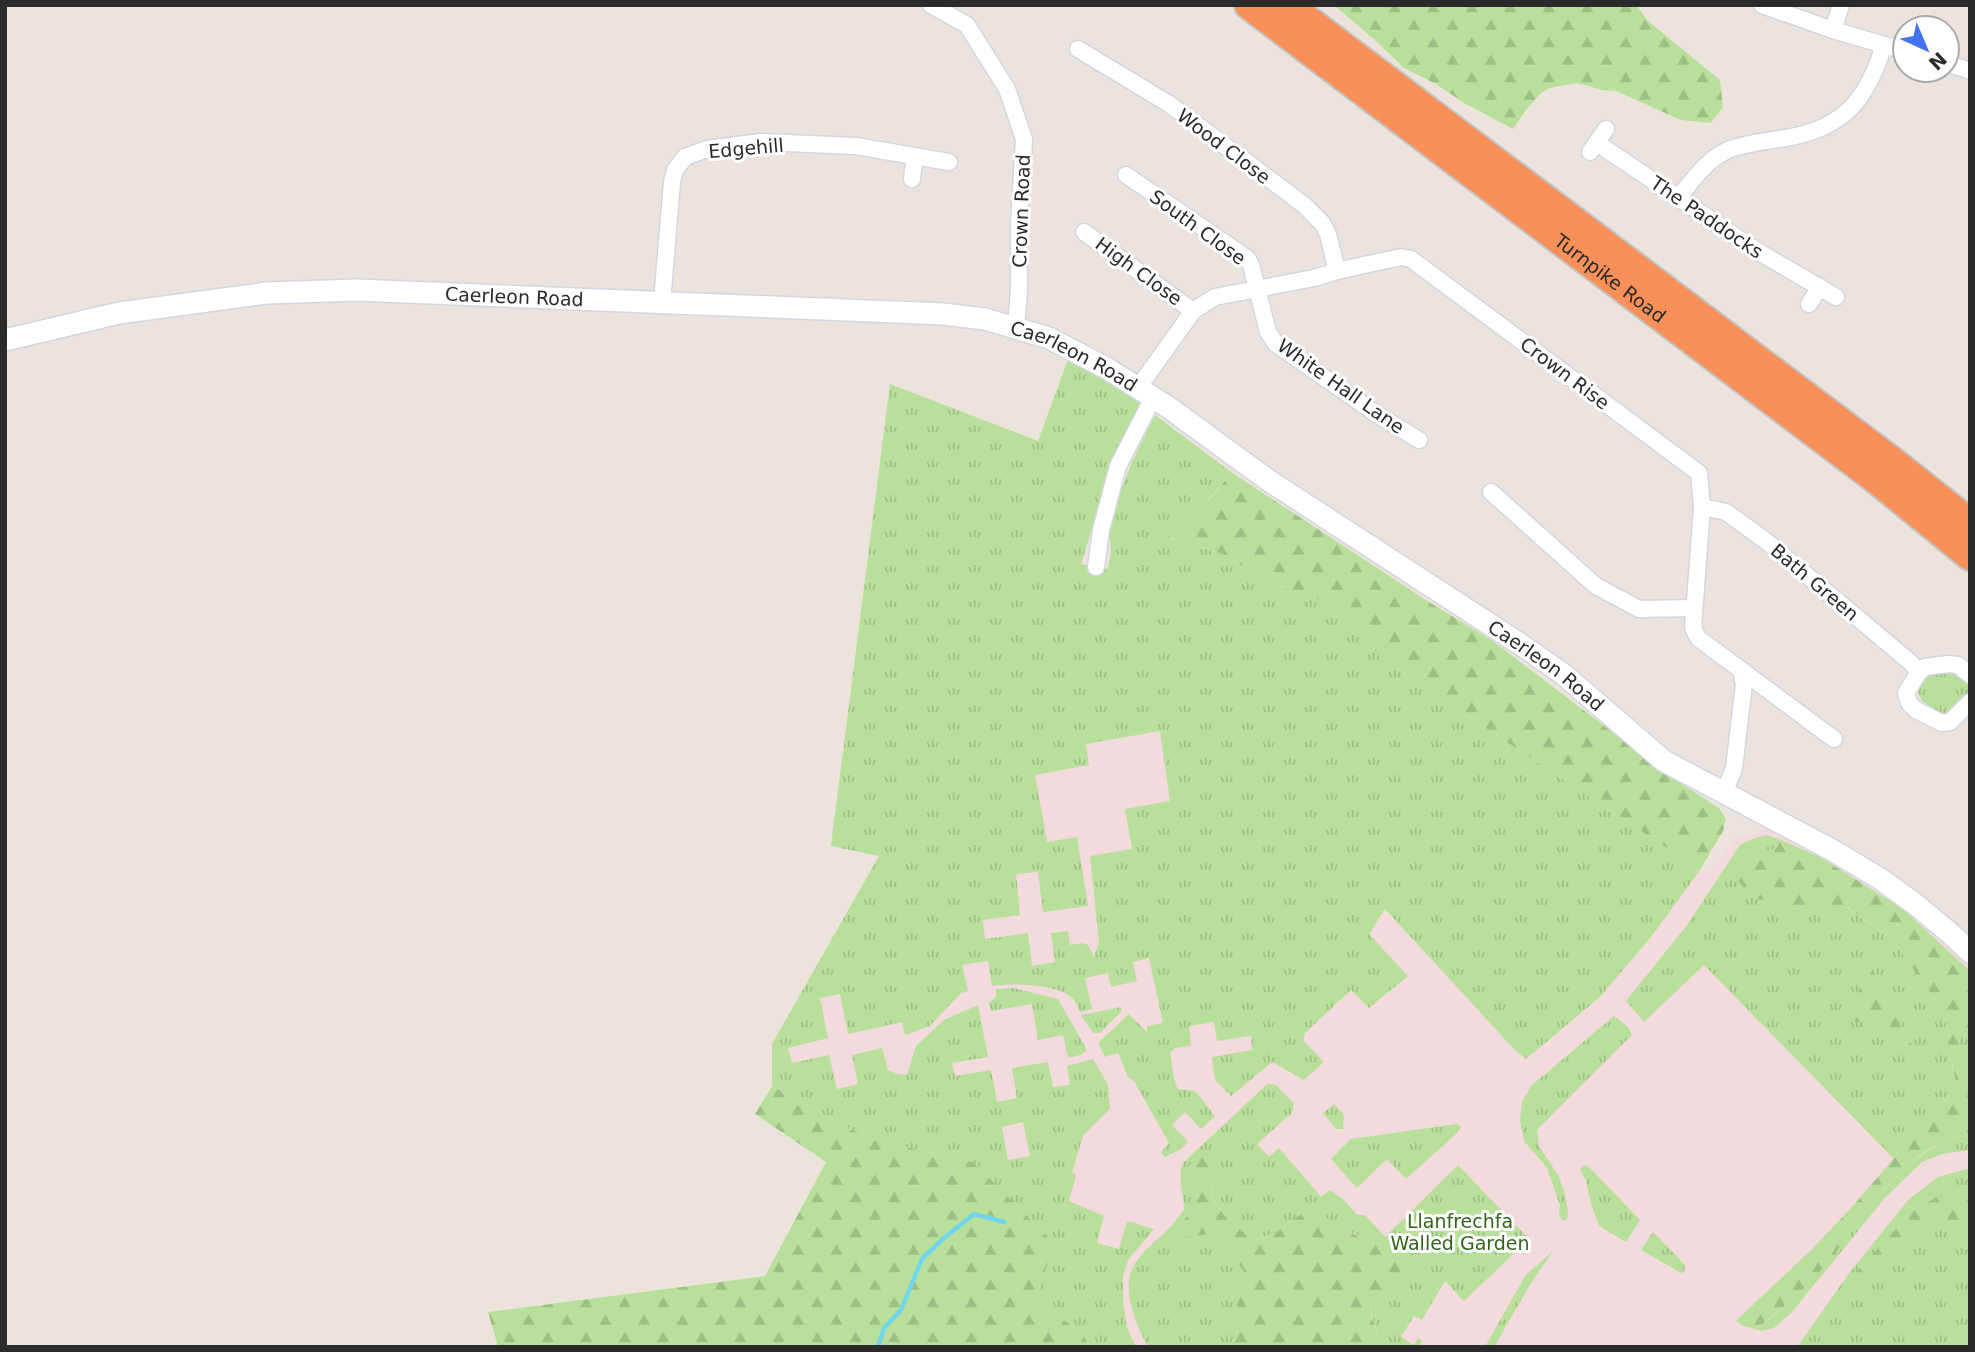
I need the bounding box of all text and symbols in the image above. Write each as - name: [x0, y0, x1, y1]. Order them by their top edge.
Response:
- north arrow: [1891, 14, 1961, 84]
- text: N: [1924, 48, 1951, 75]
- street label: Wood Close: [1173, 104, 1275, 188]
- street label: Edgehill: [707, 134, 785, 162]
- street label: Crown Road: [1008, 154, 1034, 268]
- street label: The Paddocks: [1646, 171, 1767, 263]
- street label: South Close: [1146, 185, 1250, 269]
- street label: Turnpike Road: [1550, 229, 1670, 327]
- street label: High Close: [1091, 232, 1187, 310]
- street label: Caerleon Road: [444, 283, 584, 310]
- street label: Caerleon Road: [1008, 316, 1141, 396]
- street label: Crown Rise: [1516, 332, 1614, 414]
- street label: White Hall Lane: [1273, 334, 1409, 438]
- street label: Bath Green: [1767, 539, 1863, 625]
- street label: Caerleon Road: [1484, 615, 1609, 715]
- park label: Llanfrechfa Walled Garden: [1390, 1210, 1530, 1254]

